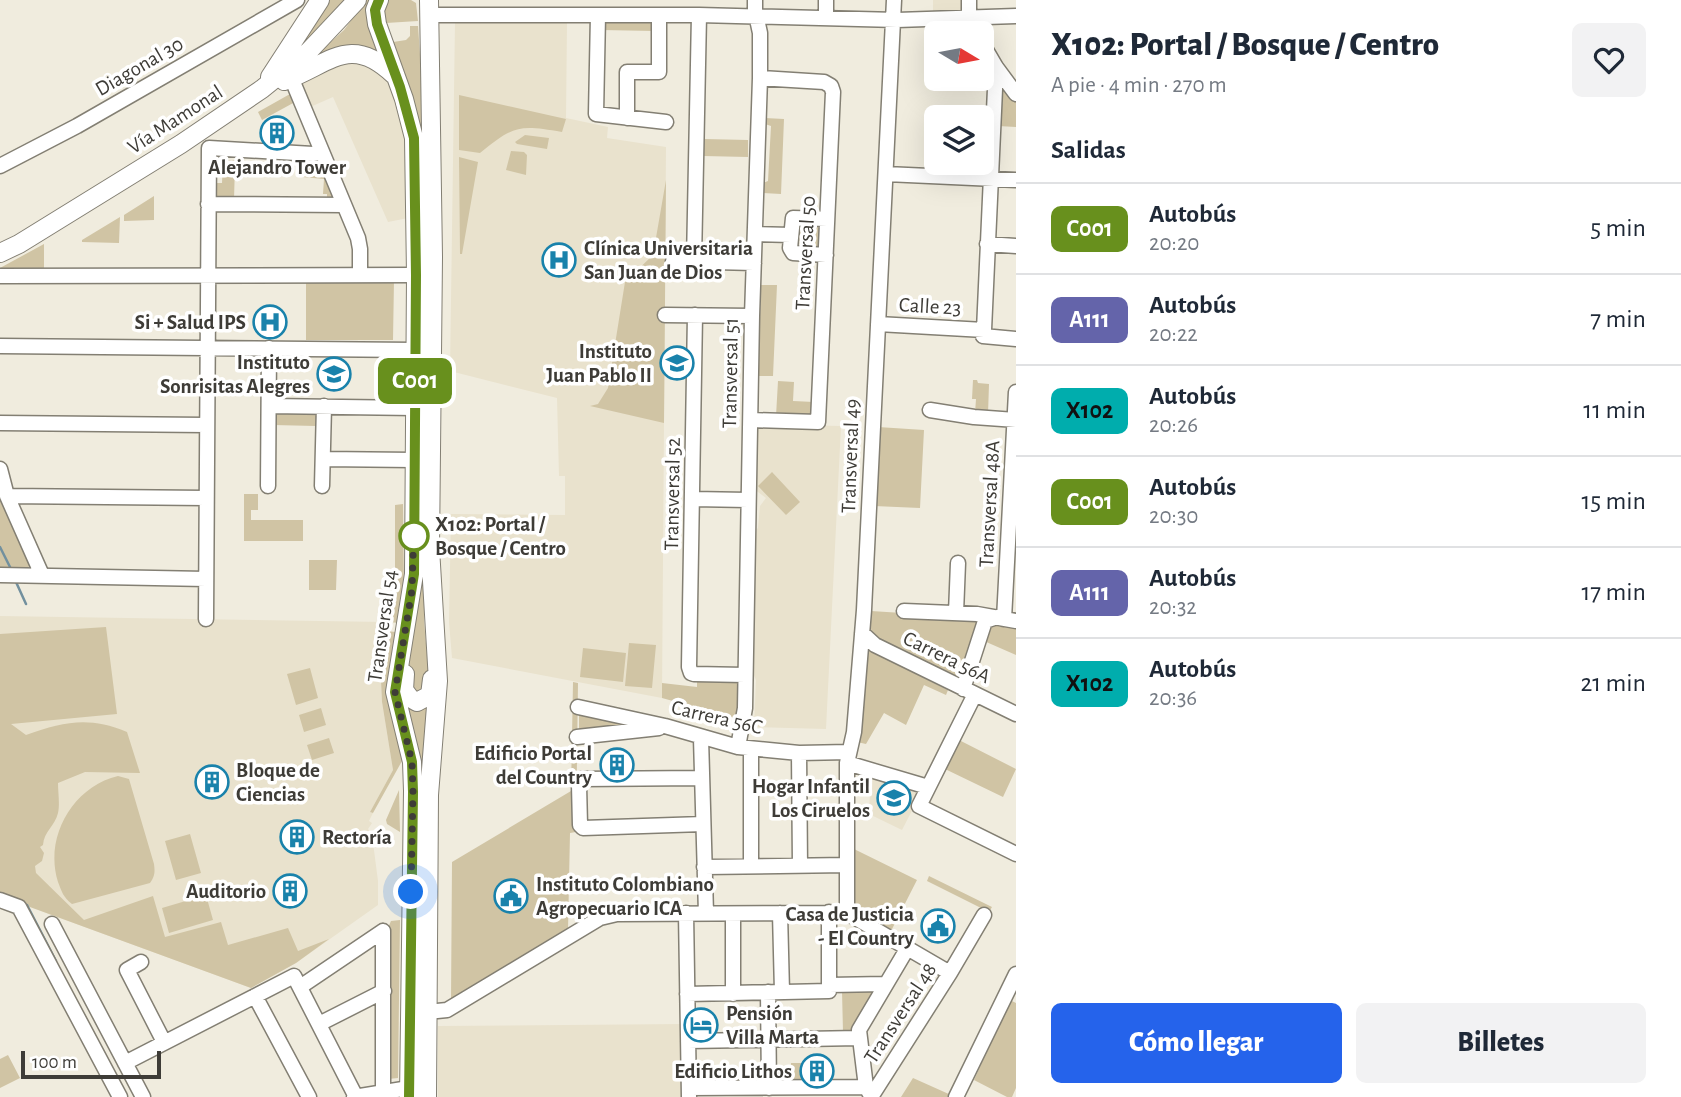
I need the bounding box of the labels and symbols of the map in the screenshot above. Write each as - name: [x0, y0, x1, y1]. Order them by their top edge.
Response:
- north arrow: [924, 21, 994, 91]
- street label: Diagonal 30: [92, 33, 187, 100]
- street label: Vía Mamonal: [124, 81, 227, 158]
- building icon: Alejandro Tower: [258, 114, 296, 152]
- place label: Alejandro Tower: [208, 157, 347, 178]
- street label: Transversal 50: [792, 195, 819, 311]
- place label: Clínica Universitaria San Juan de Dios: [584, 238, 753, 283]
- hospital icon: Clínica Universitaria San Juan de Dios: [540, 241, 578, 279]
- street label: Calle 23: [898, 294, 962, 319]
- hospital icon: Si + Salud IPS: [251, 303, 289, 341]
- place label: Si + Salud IPS: [134, 312, 246, 333]
- street label: Transversal 51: [719, 317, 742, 429]
- place label: Instituto Juan Pablo II: [546, 341, 652, 386]
- school or university icon: Instituto Juan Pablo II: [658, 344, 696, 382]
- place label: Instituto Sonrisitas Alegres: [160, 352, 310, 397]
- school or university icon: Instituto Sonrisitas Alegres: [315, 355, 353, 393]
- line badge: C001: [366, 358, 464, 404]
- street label: Transversal 49: [838, 398, 863, 514]
- street label: Transversal 52: [661, 437, 684, 551]
- street label: Transversal 48A: [976, 440, 1003, 568]
- place label: X102: Portal / Bosque / Centro: [435, 514, 566, 559]
- marker: X102: Portal / Bosque / Centro: [399, 521, 429, 551]
- street label: Transversal 54: [364, 568, 401, 684]
- street label: Carrera 56A: [900, 627, 994, 688]
- street label: Carrera 56C: [669, 697, 765, 738]
- place label: Edificio Portal del Country: [474, 743, 593, 788]
- building icon: Edificio Portal del Country: [598, 746, 636, 784]
- place label: Bloque de Ciencias: [236, 760, 320, 805]
- building icon: Bloque de Ciencias: [193, 763, 231, 801]
- place label: Hogar Infantil Los Ciruelos: [752, 776, 870, 821]
- school or university icon: Hogar Infantil Los Ciruelos: [875, 779, 913, 817]
- building icon: Rectoría: [278, 818, 316, 856]
- place label: Rectoría: [322, 827, 392, 848]
- building icon: Auditorio: [271, 872, 309, 910]
- your location: [393, 874, 428, 909]
- place label: Instituto Colombiano Agropecuario ICA: [536, 874, 714, 919]
- public building icon: Instituto Colombiano Agropecuario ICA: [492, 877, 530, 915]
- place label: Auditorio: [186, 881, 266, 902]
- place label: Casa de Justicia - El Country: [785, 904, 915, 949]
- public building icon: Casa de Justicia - El Country: [919, 907, 957, 945]
- street label: Transversal 48: [860, 959, 941, 1067]
- place label: Pensión Villa Marta: [726, 1003, 819, 1048]
- hotel icon: Pensión Villa Marta: [682, 1006, 720, 1044]
- scale bar: [21, 1048, 161, 1080]
- building icon: Edificio Lithos: [798, 1052, 836, 1090]
- place label: Edificio Lithos: [674, 1061, 792, 1082]

